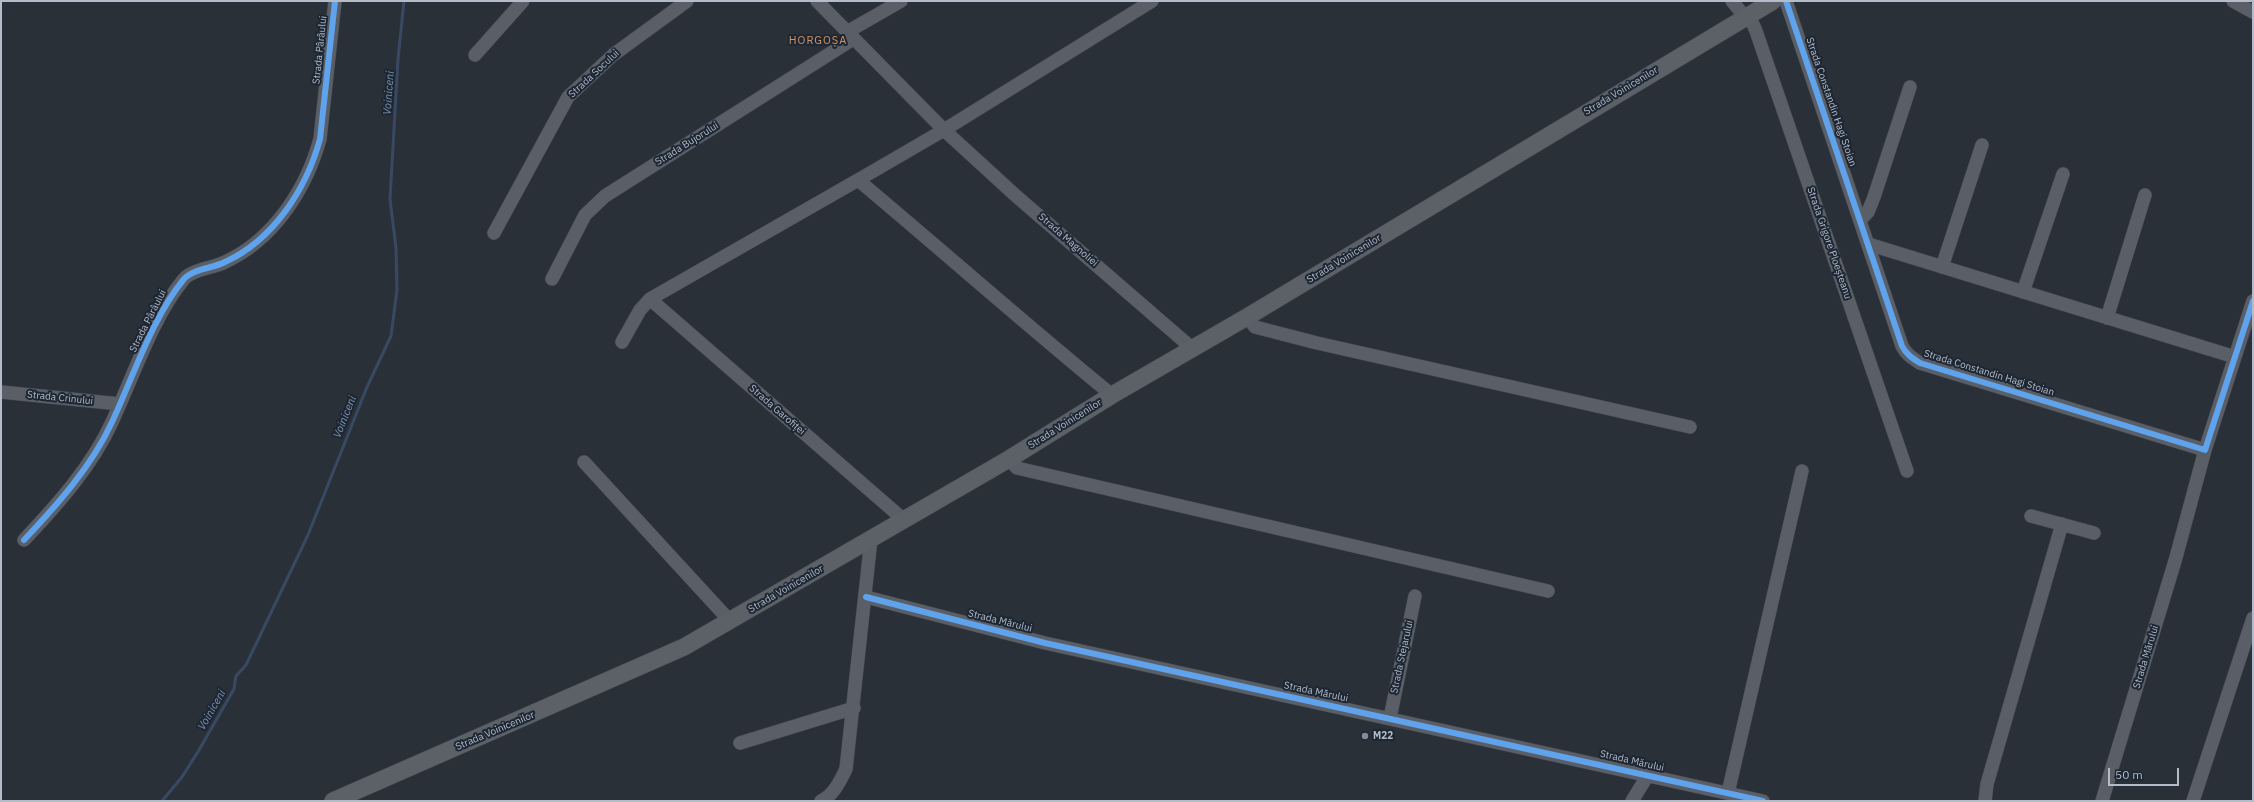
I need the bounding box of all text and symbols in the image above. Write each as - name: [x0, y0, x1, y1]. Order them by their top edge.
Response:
- street label: Strada Pârâului: [310, 15, 330, 85]
- district label: HORGOȘA: [789, 34, 847, 48]
- street label: Strada Constandin Hagi Stoian: [1803, 36, 1859, 168]
- street label: Strada Socului: [566, 48, 622, 100]
- street label: Strada Voinicenilor: [1582, 64, 1660, 118]
- water label: Voiniceni: [381, 70, 397, 116]
- street label: Strada Bujorului: [653, 120, 721, 168]
- street label: Strada Grigore Ploeșteanu: [1804, 185, 1854, 301]
- street label: Strada Magnoliei: [1036, 211, 1100, 269]
- street label: Strada Voinicenilor: [1305, 232, 1383, 286]
- street label: Strada Pârâului: [127, 288, 169, 354]
- street label: Strada Constandin Hagi Stoian: [1922, 347, 2056, 399]
- street label: Strada Garofiței: [747, 382, 807, 438]
- street label: Strada Crinului: [26, 389, 94, 407]
- water label: Voiniceni: [331, 394, 359, 440]
- street label: Strada Voinicenilor: [1026, 397, 1104, 451]
- street label: Strada Voinicenilor: [746, 563, 826, 615]
- street label: Strada Mărului: [967, 607, 1033, 635]
- street label: Strada Stejarului: [1388, 619, 1416, 695]
- street label: Strada Mărului: [2131, 624, 2161, 690]
- street label: Strada Mărului: [1283, 679, 1349, 705]
- water label: Voiniceni: [195, 688, 229, 732]
- street label: Strada Voinicenilor: [454, 709, 536, 753]
- place label: M22: [1373, 730, 1393, 742]
- marker: M22: [1360, 731, 1370, 741]
- street label: Strada Mărului: [1599, 748, 1665, 774]
- scale bar: [2110, 760, 2181, 786]
- text: 50 m: [2115, 767, 2143, 782]

